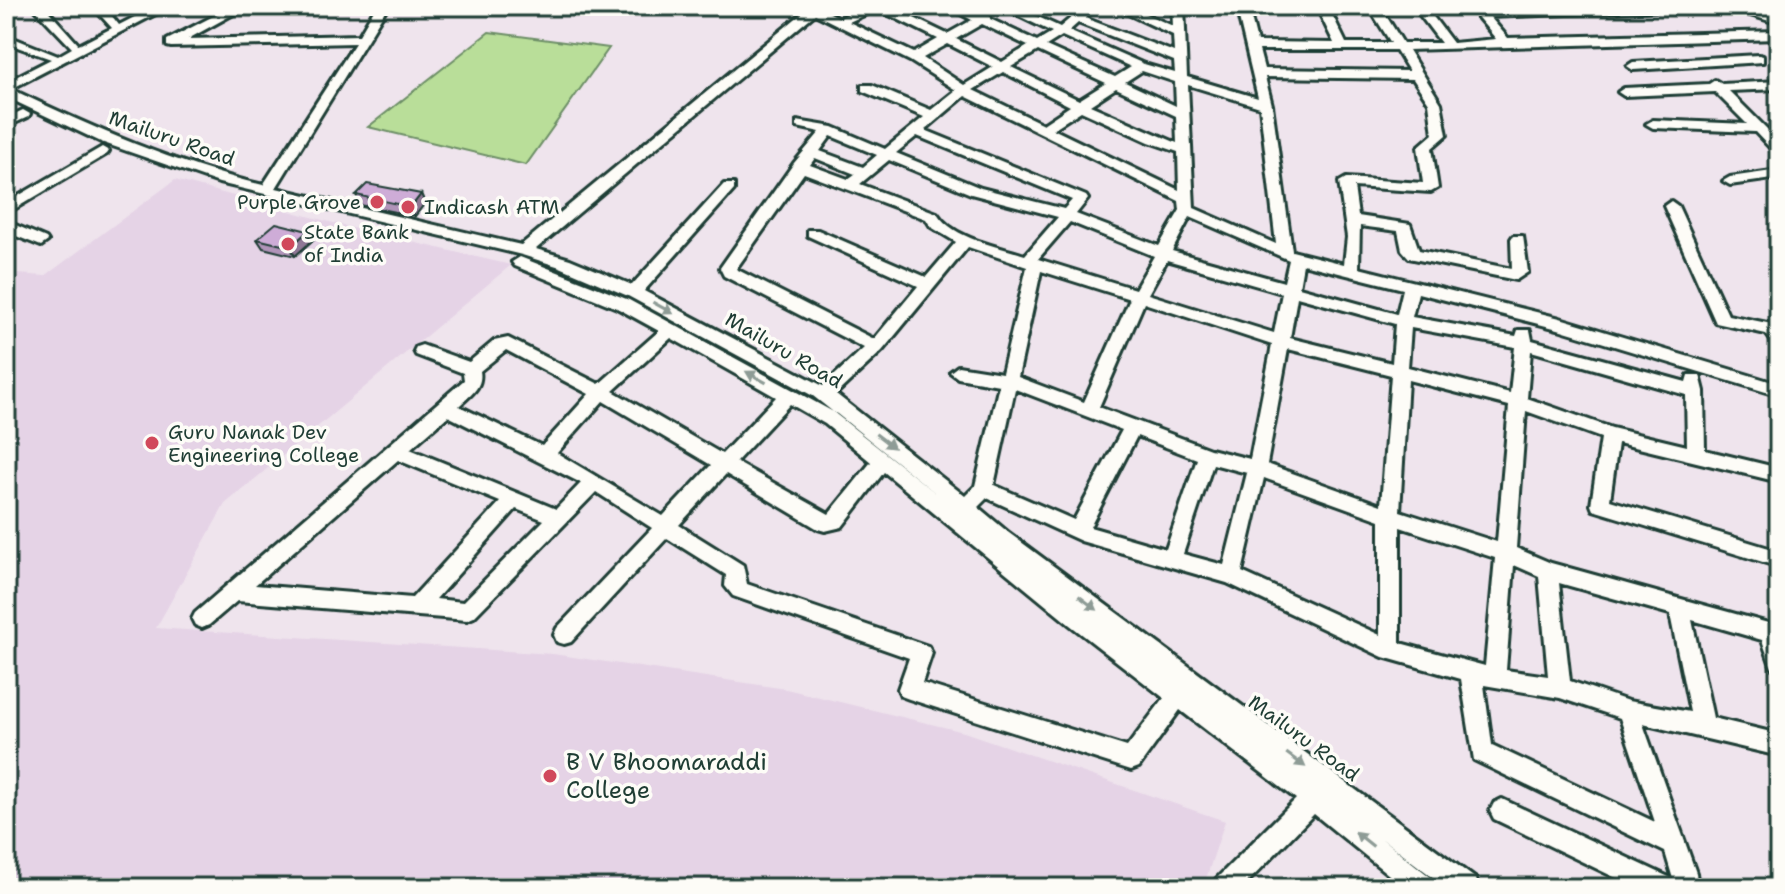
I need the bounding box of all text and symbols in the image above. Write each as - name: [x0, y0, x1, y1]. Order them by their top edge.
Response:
- street label: Mailuru Road: [106, 104, 239, 172]
- place label: Purple Grove: [237, 189, 361, 215]
- marker: Purple Grove: [368, 193, 386, 211]
- place label: Indicash ATM: [424, 194, 560, 220]
- marker: Indicash ATM: [399, 198, 417, 216]
- place label: State Bank of India: [304, 219, 409, 268]
- marker: State Bank of India: [279, 235, 297, 253]
- one-way arrow: [651, 301, 674, 315]
- street label: Mailuru Road: [721, 306, 848, 394]
- one-way arrow: [745, 371, 767, 385]
- place label: Guru Nanak Dev Engineering College: [168, 419, 359, 468]
- one-way arrow: [875, 433, 895, 449]
- marker: Guru Nanak Dev Engineering College: [143, 434, 161, 452]
- one-way arrow: [1078, 595, 1098, 611]
- street label: Mailuru Road: [1243, 689, 1365, 787]
- place label: B V Bhoomaraddi College: [566, 746, 767, 806]
- one-way arrow: [1285, 751, 1306, 767]
- marker: B V Bhoomaraddi College: [541, 767, 559, 785]
- one-way arrow: [1354, 831, 1374, 848]

